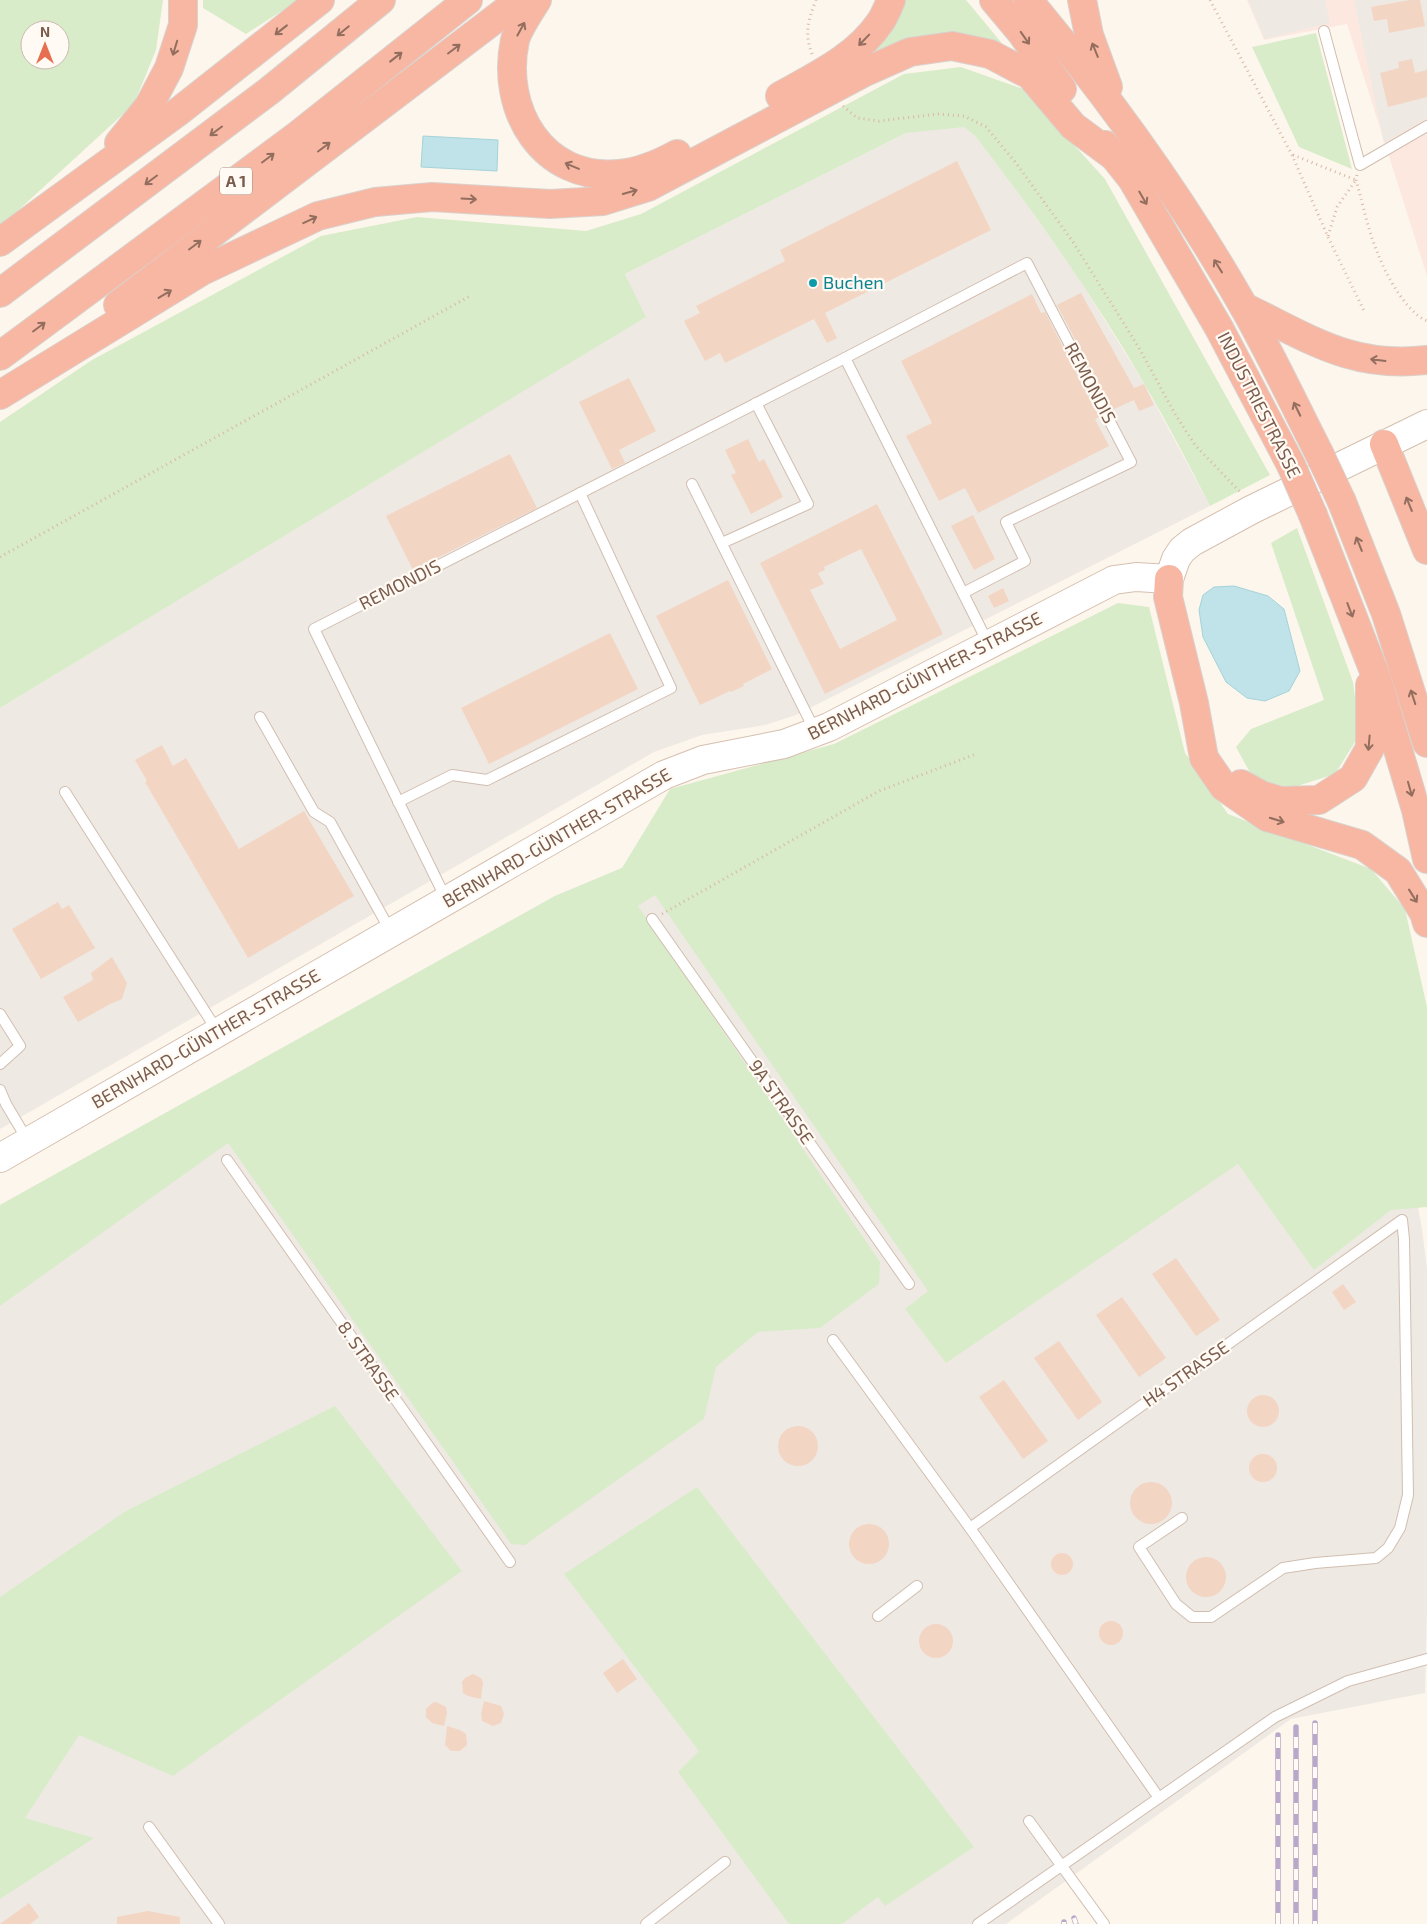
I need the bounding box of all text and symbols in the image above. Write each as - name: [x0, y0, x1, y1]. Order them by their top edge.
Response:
- north arrow: [20, 20, 70, 70]
- text: N: [40, 23, 50, 40]
- one-way arrow: [516, 23, 526, 37]
- one-way arrow: [275, 25, 288, 36]
- one-way arrow: [337, 25, 350, 36]
- one-way arrow: [1020, 30, 1030, 44]
- one-way arrow: [858, 34, 870, 46]
- one-way arrow: [170, 39, 180, 55]
- one-way arrow: [1089, 42, 1098, 57]
- one-way arrow: [447, 44, 461, 54]
- one-way arrow: [389, 52, 402, 63]
- one-way arrow: [209, 126, 222, 137]
- one-way arrow: [317, 141, 330, 152]
- one-way arrow: [261, 152, 274, 163]
- one-way arrow: [565, 160, 580, 170]
- road number: A 1: [220, 168, 252, 195]
- one-way arrow: [145, 175, 158, 186]
- one-way arrow: [622, 187, 638, 197]
- one-way arrow: [1138, 191, 1148, 206]
- one-way arrow: [461, 195, 477, 204]
- one-way arrow: [302, 215, 317, 225]
- one-way arrow: [188, 240, 201, 251]
- one-way arrow: [1213, 259, 1223, 273]
- place label: Buchen: [823, 271, 884, 293]
- marker: Buchen: [807, 277, 819, 289]
- one-way arrow: [157, 289, 171, 299]
- one-way arrow: [32, 322, 45, 333]
- street label: INDUSTRIESTRASSE: [1214, 328, 1306, 481]
- street label: REMONDIS: [1060, 338, 1121, 427]
- one-way arrow: [1371, 355, 1387, 365]
- one-way arrow: [1292, 402, 1301, 417]
- one-way arrow: [1403, 497, 1412, 512]
- one-way arrow: [1353, 537, 1363, 552]
- street label: REMONDIS: [355, 554, 444, 614]
- one-way arrow: [1346, 602, 1355, 617]
- street label: BERNHARD-GÜNTHER-STRASSE: [804, 606, 1045, 744]
- one-way arrow: [1408, 689, 1417, 705]
- one-way arrow: [1364, 734, 1374, 750]
- street label: BERNHARD-GÜNTHER-STRASSE: [438, 763, 675, 912]
- one-way arrow: [1405, 781, 1415, 797]
- one-way arrow: [1268, 815, 1284, 825]
- one-way arrow: [1408, 889, 1419, 903]
- street label: BERNHARD-GÜNTHER-STRASSE: [87, 964, 324, 1113]
- street label: 9A STRASSE: [745, 1055, 819, 1148]
- street label: 8. STRASSE: [333, 1316, 404, 1405]
- street label: H4 STRASSE: [1138, 1335, 1233, 1411]

